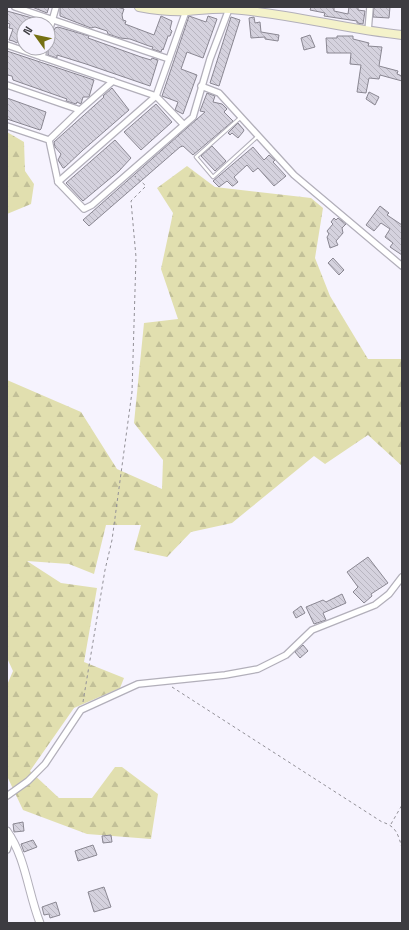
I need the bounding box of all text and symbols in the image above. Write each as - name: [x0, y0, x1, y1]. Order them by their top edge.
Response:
- north arrow: [16, 16, 56, 56]
- text: N: [20, 24, 35, 37]

